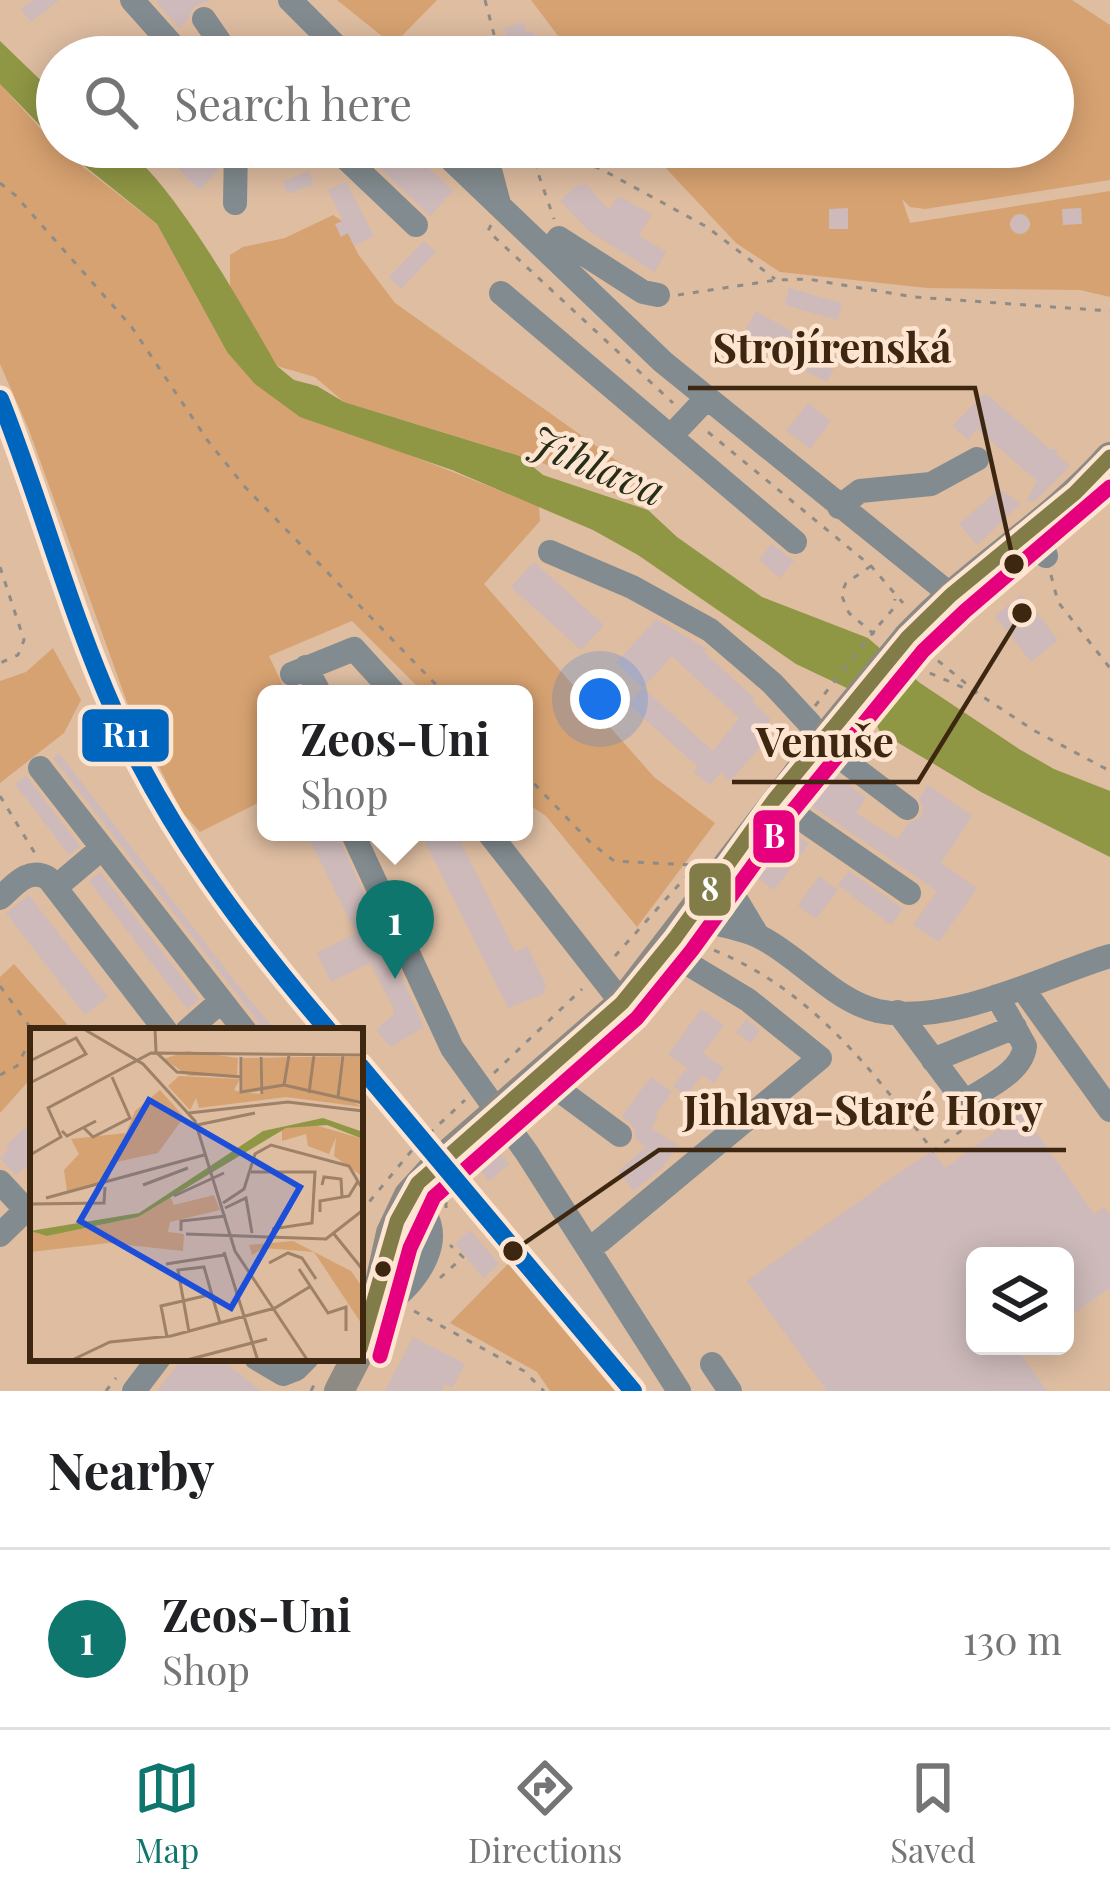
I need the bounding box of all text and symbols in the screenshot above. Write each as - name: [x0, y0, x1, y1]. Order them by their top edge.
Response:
- search box: [36, 36, 1074, 168]
- icon: search: [78, 69, 144, 135]
- text: Search here: [174, 72, 412, 132]
- callout: Strojírenská: [688, 310, 975, 388]
- text: Strojírenská: [712, 318, 952, 374]
- water label: Jihlava: [522, 411, 674, 518]
- your location: [570, 669, 630, 729]
- popup: [257, 685, 533, 841]
- callout: Venuše: [732, 704, 918, 782]
- line badge: R11: [80, 707, 171, 764]
- text: Zeos-Uni: [300, 707, 490, 767]
- text: R11: [102, 711, 150, 755]
- text: Venuše: [755, 712, 894, 768]
- text: Shop: [300, 767, 388, 819]
- line badge: B: [751, 808, 797, 865]
- text: B: [763, 812, 785, 856]
- line badge: 8: [687, 861, 733, 918]
- text: 8: [701, 865, 719, 909]
- pin: 1: [356, 880, 434, 979]
- inset map: [30, 1028, 363, 1361]
- callout: Jihlava-Staré Hory: [659, 1072, 1066, 1150]
- text: Jihlava-Staré Hory: [682, 1080, 1043, 1136]
- map controls: [966, 1247, 1074, 1355]
- button: layers: [966, 1247, 1074, 1355]
- unlabelled marker: [372, 1258, 394, 1280]
- text: Nearby: [48, 1435, 214, 1503]
- text: Zeos-Uni: [162, 1583, 351, 1643]
- text: 1: [80, 1613, 94, 1665]
- text: 130 m: [963, 1613, 1062, 1665]
- text: Shop: [162, 1643, 250, 1695]
- tab: Map: [134, 1755, 200, 1871]
- tab: Directions: [468, 1755, 622, 1871]
- tab: Saved: [890, 1755, 976, 1871]

